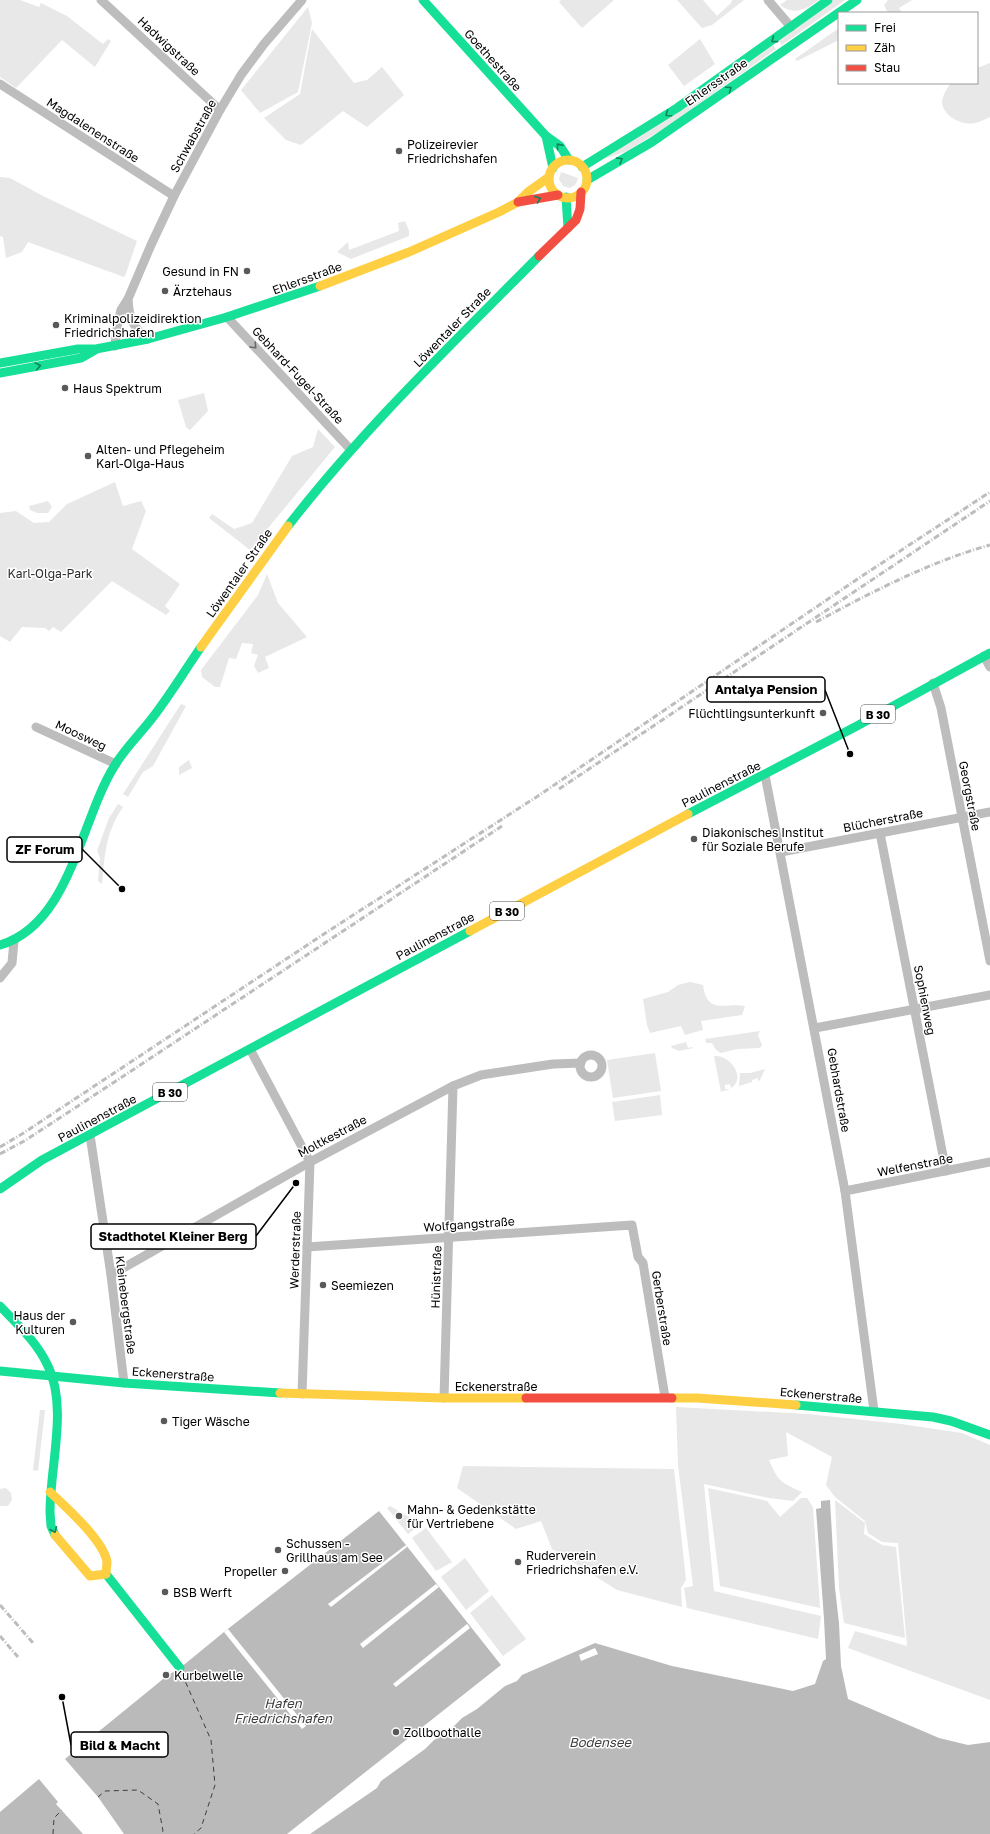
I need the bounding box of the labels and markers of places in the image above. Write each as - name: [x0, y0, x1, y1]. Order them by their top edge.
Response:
- place label: Polizeirevier Friedrichshafen: [407, 137, 497, 166]
- marker: Polizeirevier Friedrichshafen: [394, 146, 404, 156]
- place label: Gesund in FN: [162, 264, 239, 279]
- marker: Gesund in FN: [242, 266, 252, 276]
- place label: Ärztehaus: [173, 284, 232, 299]
- marker: Ärztehaus: [160, 286, 170, 296]
- place label: Kriminalpolizeidirektion Friedrichshafen: [64, 311, 202, 340]
- marker: Kriminalpolizeidirektion Friedrichshafen: [51, 320, 61, 330]
- place label: Haus Spektrum: [73, 381, 162, 396]
- marker: Haus Spektrum: [60, 383, 70, 393]
- place label: Alten- und Pflegeheim Karl-Olga-Haus: [96, 442, 225, 471]
- marker: Alten- und Pflegeheim Karl-Olga-Haus: [83, 451, 93, 461]
- callout: Antalya Pension: [707, 677, 825, 702]
- place label: Flüchtlingsunterkunft: [688, 706, 815, 721]
- marker: Flüchtlingsunterkunft: [818, 708, 828, 718]
- place label: Diakonisches Institut für Soziale Berufe: [702, 825, 824, 854]
- marker: Diakonisches Institut für Soziale Berufe: [689, 834, 699, 844]
- callout: ZF Forum: [7, 837, 82, 862]
- callout: Stadthotel Kleiner Berg: [91, 1224, 256, 1249]
- place label: Seemiezen: [331, 1278, 394, 1293]
- marker: Seemiezen: [318, 1280, 328, 1290]
- place label: Haus der Kulturen: [13, 1308, 65, 1337]
- marker: Haus der Kulturen: [68, 1317, 78, 1327]
- place label: Tiger Wäsche: [172, 1414, 250, 1429]
- marker: Tiger Wäsche: [159, 1416, 169, 1426]
- place label: Mahn- & Gedenkstätte für Vertriebene: [407, 1502, 536, 1531]
- marker: Mahn- & Gedenkstätte für Vertriebene: [394, 1511, 404, 1521]
- place label: Schussen - Grillhaus am See: [286, 1536, 383, 1565]
- marker: Schussen - Grillhaus am See: [273, 1545, 283, 1555]
- place label: Ruderverein Friedrichshafen e.V.: [526, 1548, 639, 1577]
- marker: Ruderverein Friedrichshafen e.V.: [513, 1557, 523, 1567]
- place label: Propeller: [224, 1564, 277, 1579]
- marker: Propeller: [280, 1566, 290, 1576]
- place label: BSB Werft: [173, 1585, 232, 1600]
- marker: BSB Werft: [160, 1587, 170, 1597]
- place label: Kurbelwelle: [174, 1668, 243, 1683]
- marker: Kurbelwelle: [161, 1670, 171, 1680]
- place label: Zollboothalle: [404, 1725, 481, 1740]
- marker: Zollboothalle: [391, 1727, 401, 1737]
- callout: Bild & Macht: [71, 1732, 168, 1757]

